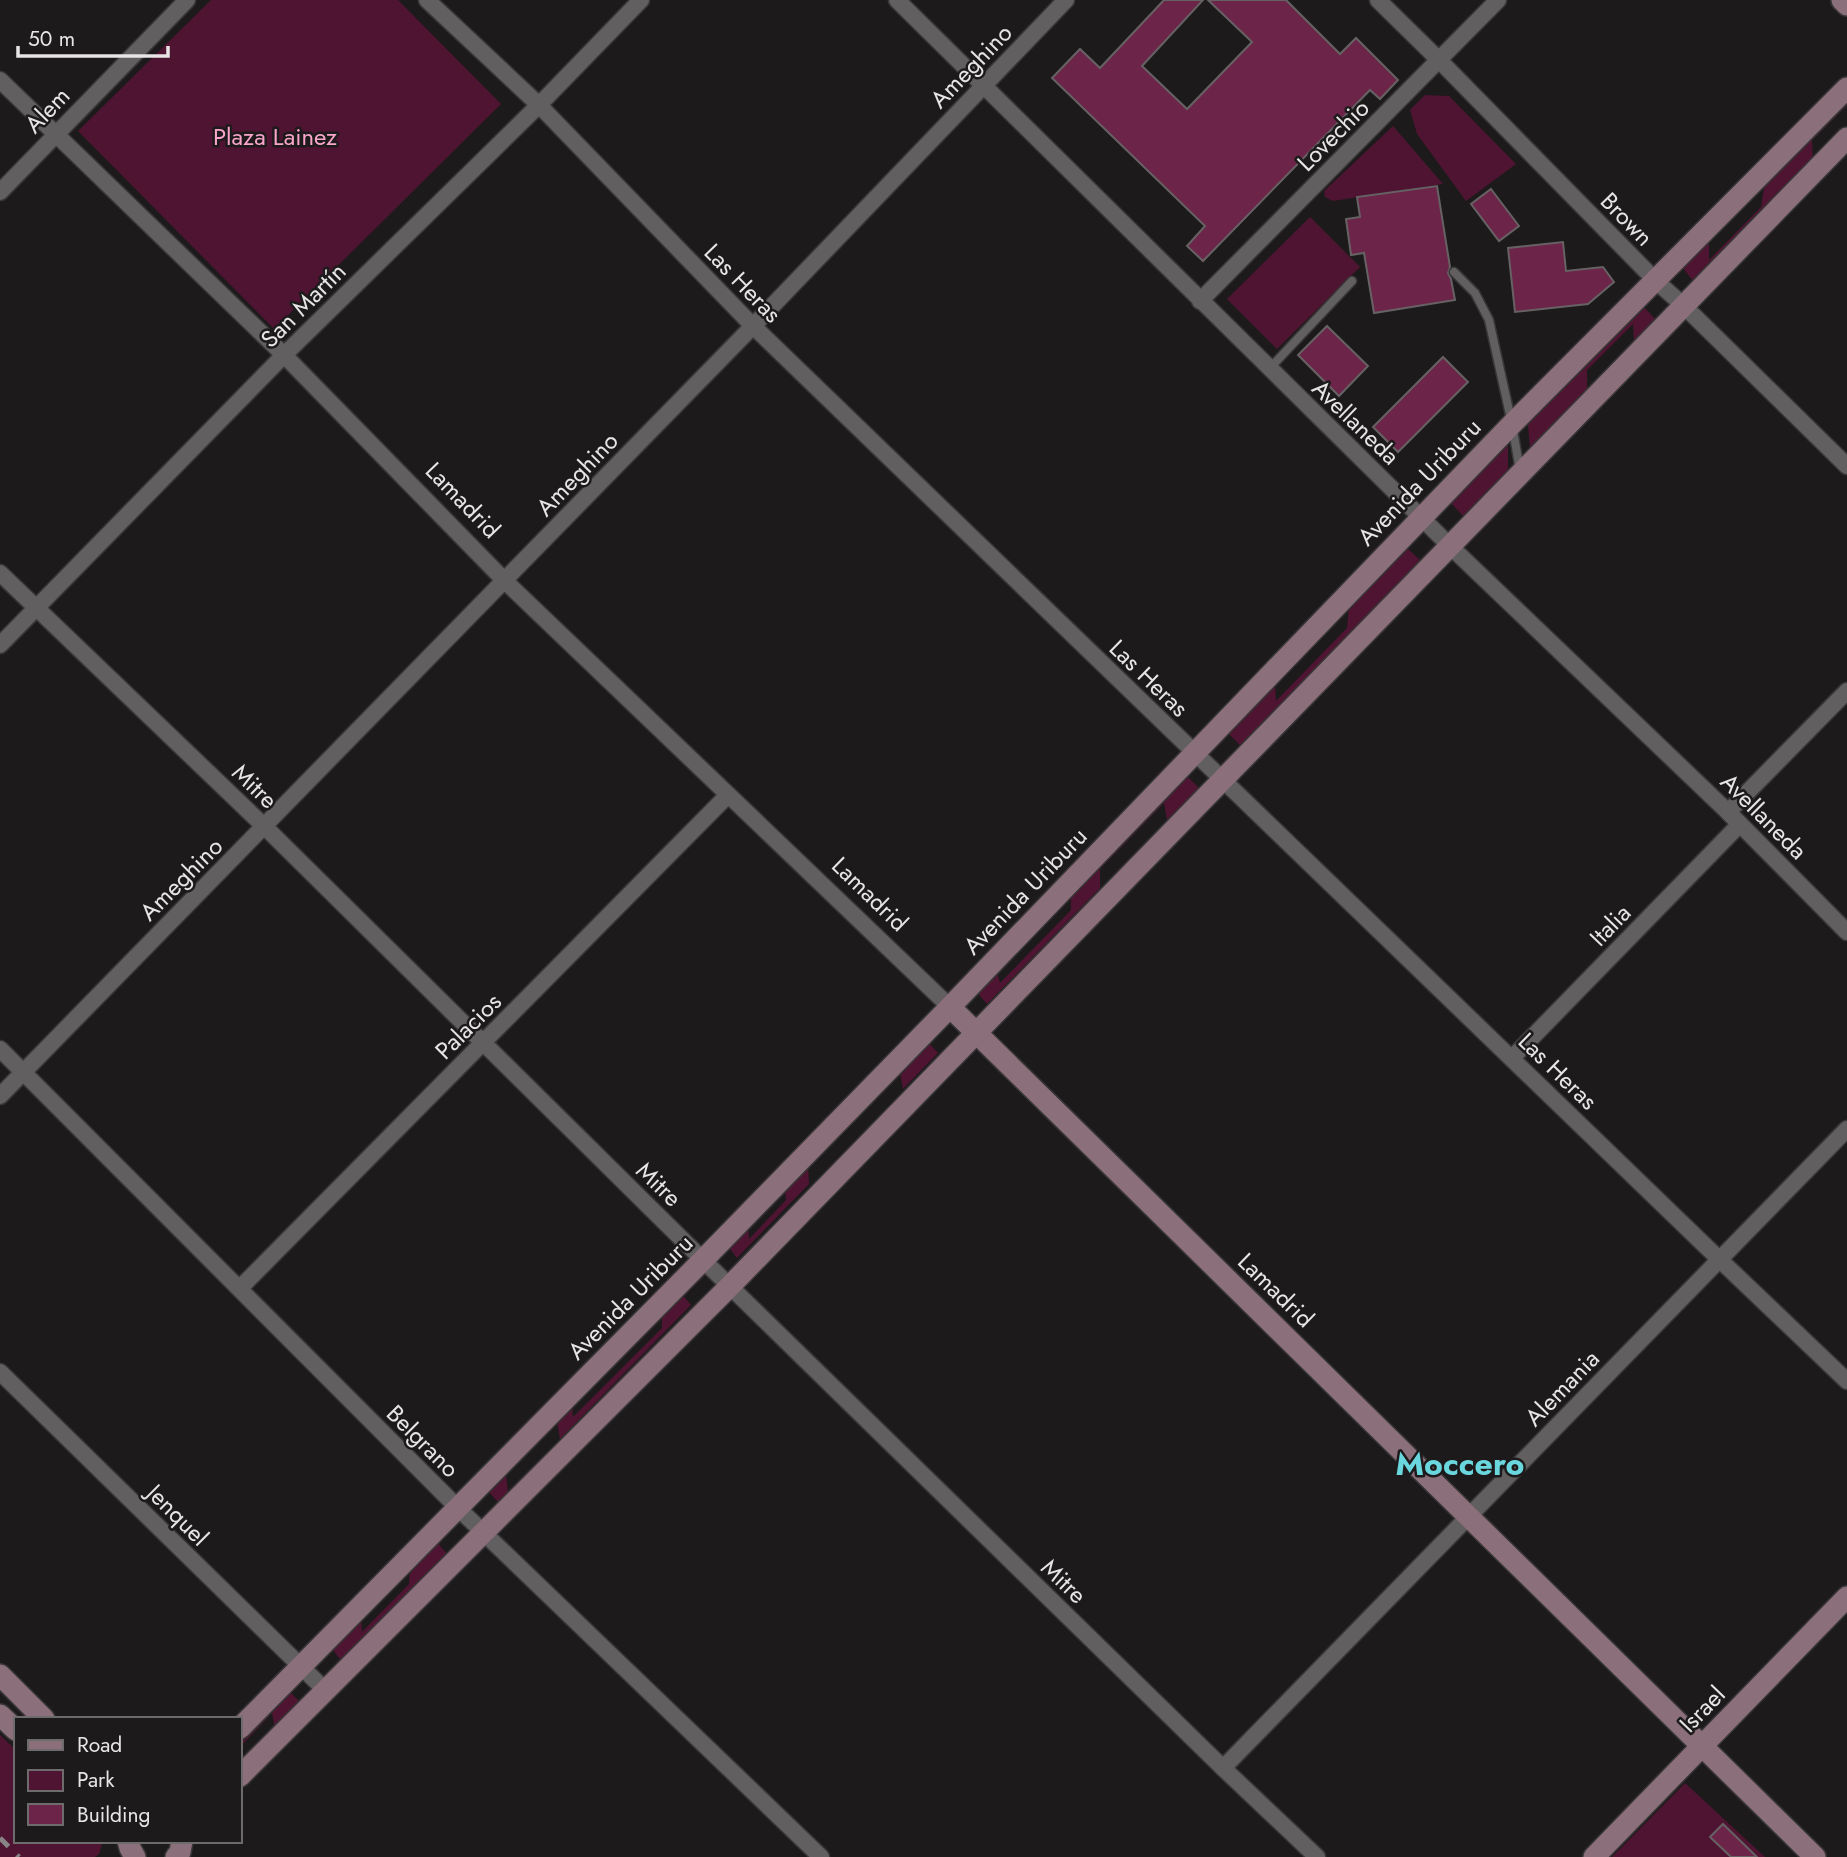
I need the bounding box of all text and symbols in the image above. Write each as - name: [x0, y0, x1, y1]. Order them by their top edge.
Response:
- scale bar: [18, 14, 168, 58]
- street label: Ameghino: [922, 16, 1020, 116]
- text: 50 m: [28, 24, 75, 54]
- street label: Alem: [16, 79, 78, 141]
- street label: Lovechio: [1289, 91, 1377, 179]
- park label: Plaza Lainez: [213, 119, 337, 154]
- street label: Brown: [1593, 184, 1661, 254]
- street label: Las Heras: [696, 236, 790, 330]
- street label: San Martín: [252, 254, 354, 356]
- street label: Avellaneda: [1304, 371, 1408, 473]
- street label: Avenida Uriburu: [1349, 410, 1489, 554]
- street label: Ameghino: [528, 424, 626, 524]
- street label: Lamadrid: [418, 454, 508, 546]
- street label: Las Heras: [1102, 631, 1196, 725]
- street label: Mitre: [224, 755, 286, 817]
- street label: Avellaneda: [1713, 765, 1815, 867]
- street label: Avenida Uriburu: [955, 819, 1095, 963]
- street label: Ameghino: [131, 829, 231, 929]
- street label: Lamadrid: [824, 849, 916, 939]
- street label: Italia: [1581, 896, 1639, 954]
- street label: Palacios: [427, 985, 509, 1067]
- street label: Las Heras: [1511, 1024, 1605, 1118]
- street label: Mitre: [628, 1153, 690, 1215]
- street label: Avenida Uriburu: [559, 1226, 701, 1368]
- street label: Lamadrid: [1230, 1245, 1322, 1335]
- street label: Alemania: [1517, 1342, 1607, 1434]
- street label: Belgrano: [379, 1397, 467, 1485]
- district label: Moccero: [1396, 1441, 1524, 1487]
- street label: Jenquel: [137, 1474, 217, 1554]
- street label: Mitre: [1033, 1550, 1095, 1612]
- street label: Israel: [1671, 1678, 1733, 1740]
- legend: [14, 1717, 242, 1843]
- text: Road: [77, 1730, 122, 1760]
- text: Park: [77, 1765, 115, 1795]
- text: Building: [77, 1800, 150, 1830]

